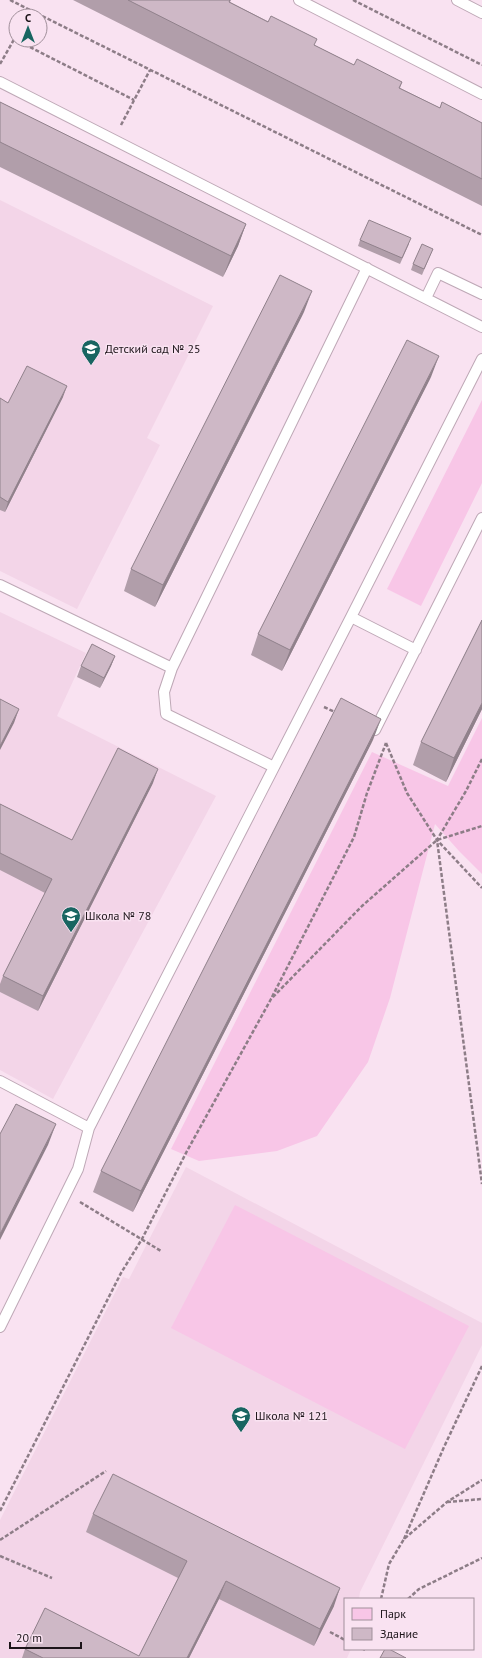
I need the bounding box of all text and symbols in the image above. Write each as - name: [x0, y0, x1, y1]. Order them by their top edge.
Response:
- north arrow: [8, 8, 48, 48]
- text: С: [25, 11, 31, 25]
- school or university icon: Детский сад № 25: [80, 338, 102, 366]
- place label: Детский сад № 25: [105, 341, 201, 356]
- school or university icon: Школа № 78: [60, 905, 82, 933]
- place label: Школа № 78: [85, 908, 151, 923]
- school or university icon: Школа № 121: [230, 1405, 252, 1433]
- place label: Школа № 121: [255, 1408, 328, 1423]
- legend: [344, 1598, 474, 1650]
- text: Парк: [380, 1606, 406, 1621]
- scale bar: [10, 1624, 81, 1650]
- text: Здание: [380, 1626, 418, 1641]
- text: 20 m: [16, 1630, 42, 1645]

